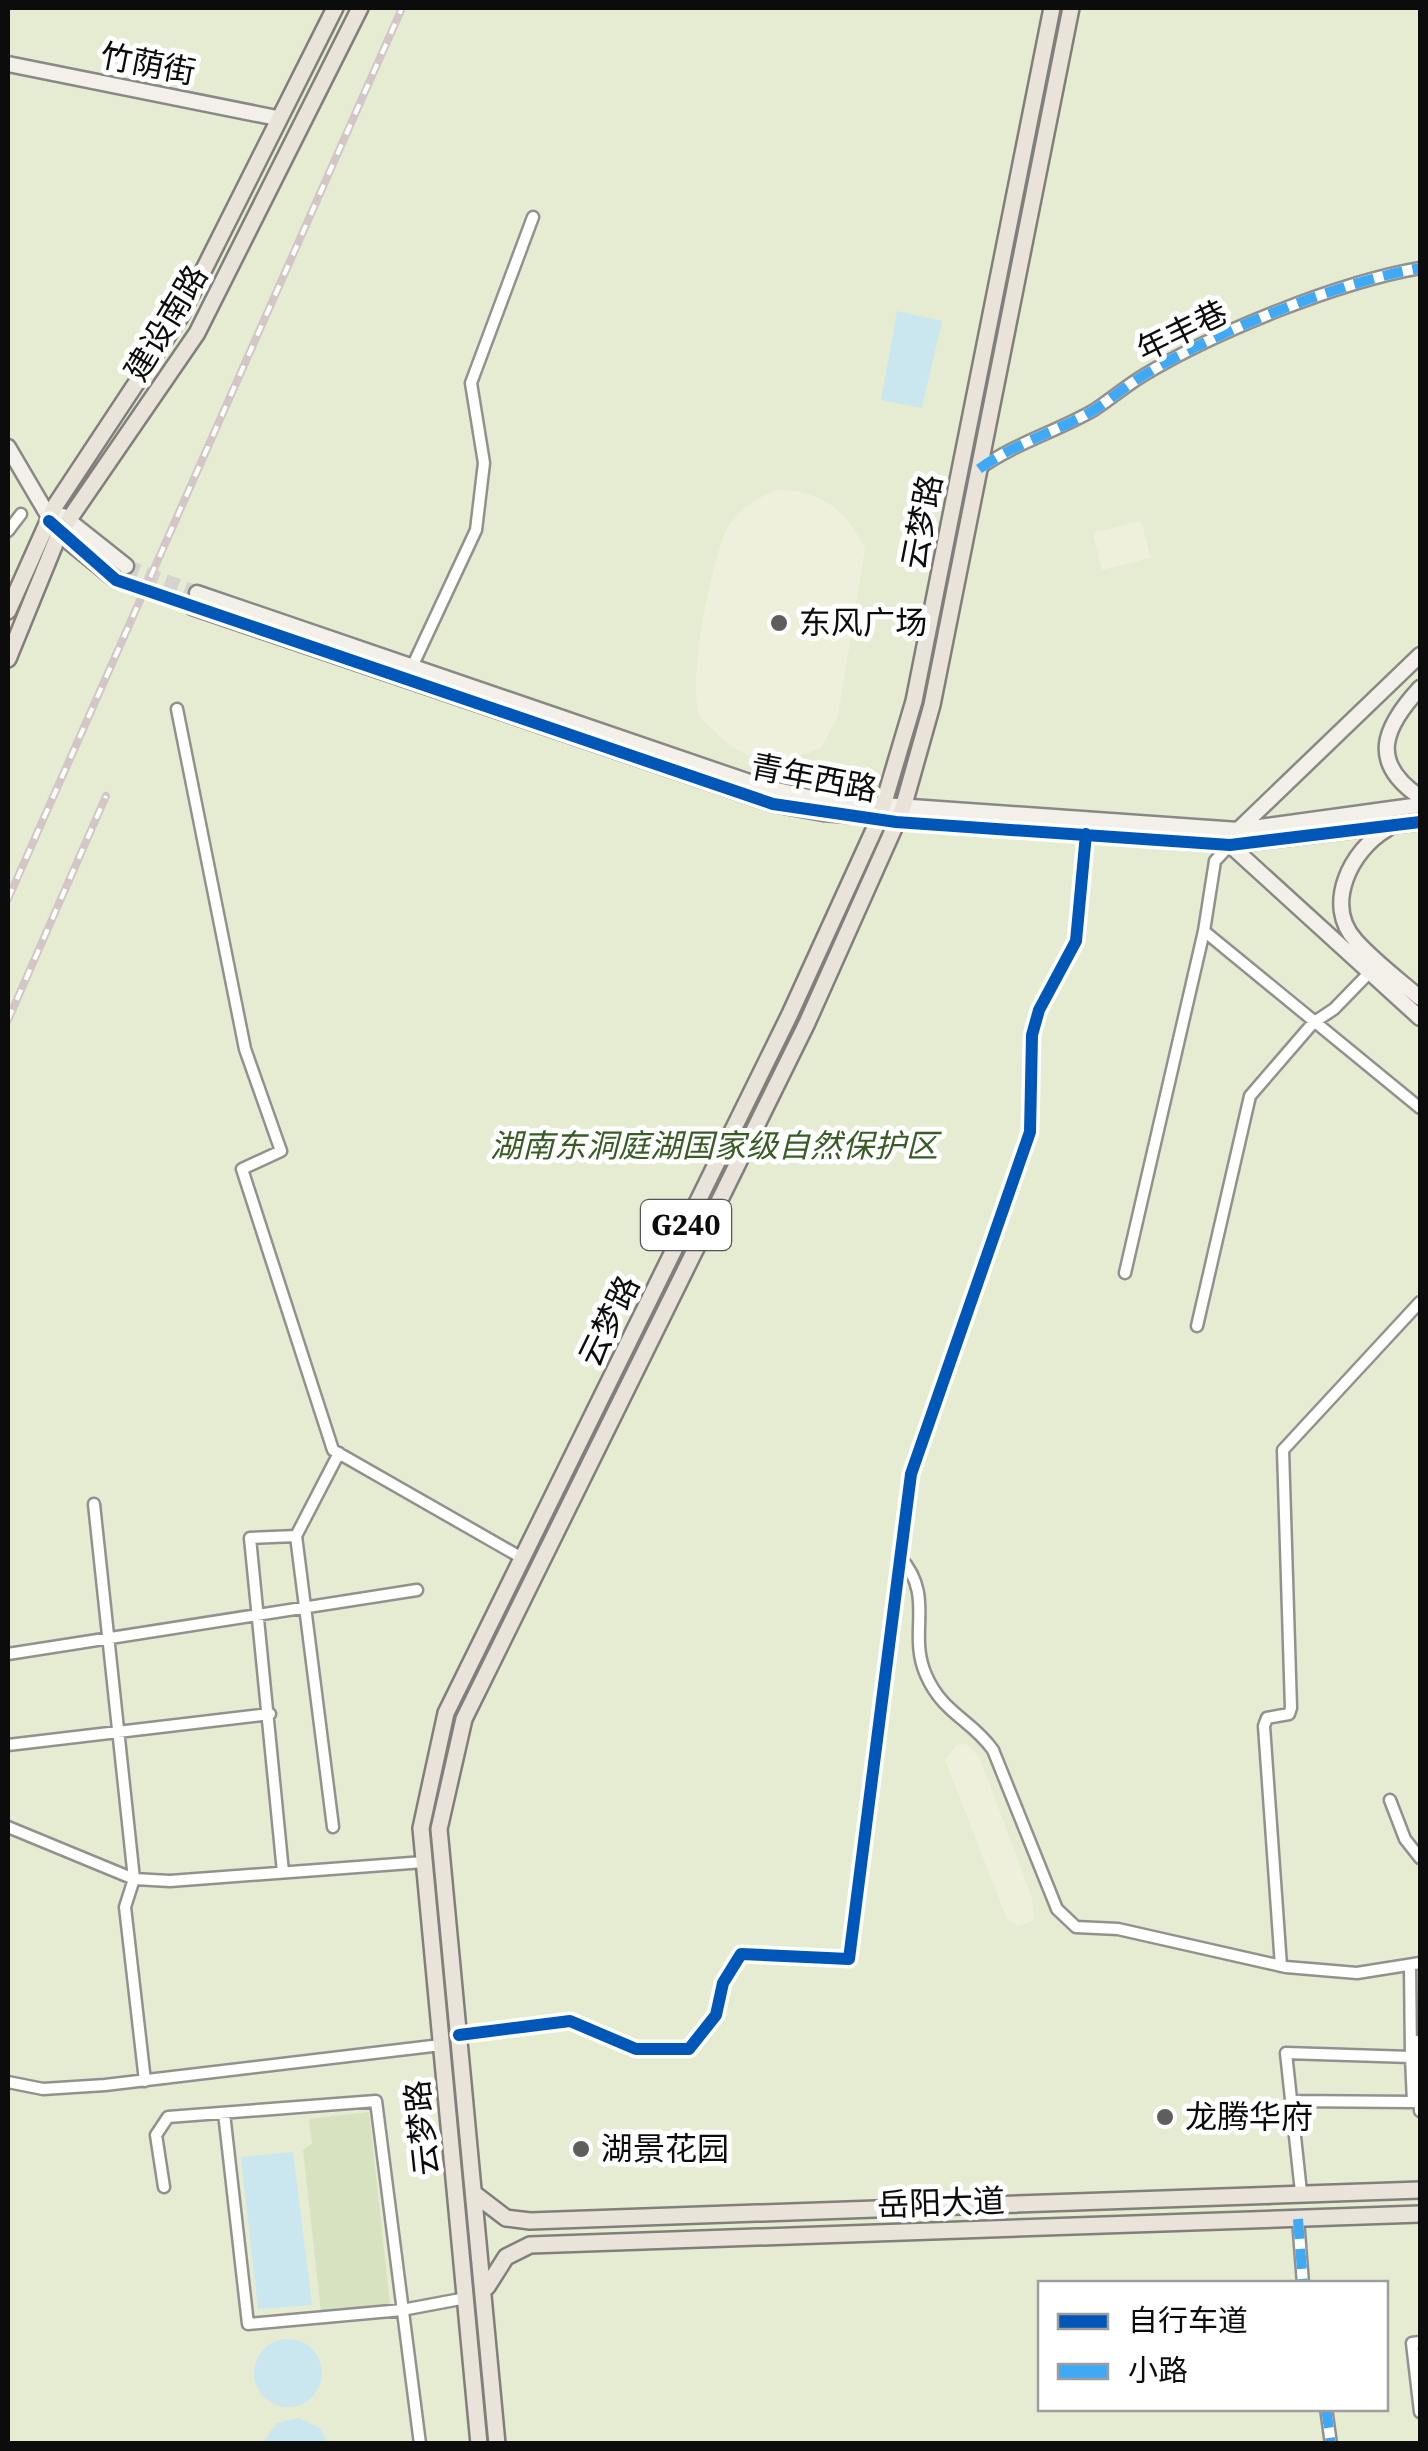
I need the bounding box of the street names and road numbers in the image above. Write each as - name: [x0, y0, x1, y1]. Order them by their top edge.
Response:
- street label: 竹荫街: [97, 33, 199, 95]
- street label: 建设南路: [114, 257, 218, 389]
- street label: 年丰巷: [1129, 290, 1235, 372]
- street label: 云梦路: [891, 471, 953, 573]
- street label: 青年西路: [747, 744, 881, 812]
- road number: G240: [641, 1200, 731, 1250]
- street label: 云梦路: [568, 1268, 650, 1374]
- street label: 云梦路: [395, 2078, 449, 2178]
- street label: 岳阳大道: [876, 2179, 1006, 2227]

